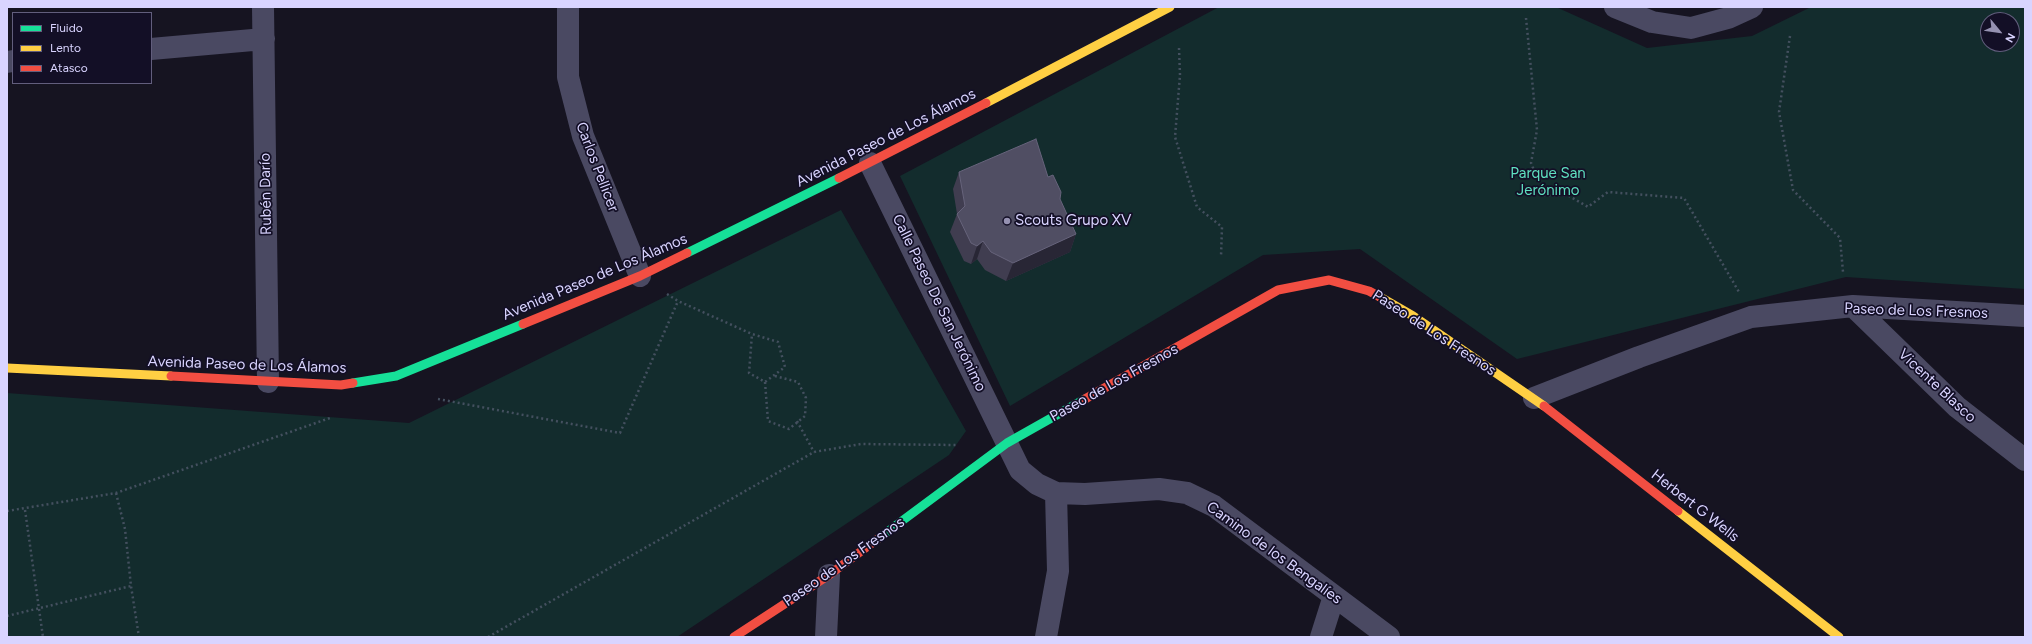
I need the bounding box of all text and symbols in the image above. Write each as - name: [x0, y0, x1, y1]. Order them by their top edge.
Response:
- legend: [12, 12, 152, 84]
- north arrow: [1980, 12, 2020, 52]
- text: Fluido: [50, 21, 83, 35]
- text: N: [2002, 31, 2018, 44]
- text: Lento: [50, 41, 81, 55]
- text: Atasco: [50, 61, 88, 75]
- street label: Avenida Paseo de Los Álamos: [793, 85, 979, 191]
- street label: Carlos Pellicer: [572, 120, 622, 214]
- street label: Rubén Darío: [256, 153, 276, 235]
- park label: Parque San Jerónimo: [1510, 165, 1586, 200]
- street label: Calle Paseo De San Jerónimo: [888, 211, 990, 395]
- place label: Scouts Grupo XV: [1015, 212, 1131, 230]
- marker: Scouts Grupo XV: [1002, 216, 1012, 226]
- street label: Avenida Paseo de Los Álamos: [500, 230, 690, 324]
- street label: Paseo de Los Fresnos: [1369, 286, 1499, 380]
- street label: Paseo de Los Fresnos: [1844, 299, 1988, 323]
- street label: Paseo de Los Fresnos: [1047, 340, 1181, 426]
- street label: Vicente Blasco: [1894, 345, 1980, 427]
- street label: Avenida Paseo de Los Álamos: [147, 353, 347, 377]
- street label: Herbert G Wells: [1647, 466, 1743, 546]
- street label: Camino de los Bengalíes: [1203, 498, 1345, 608]
- street label: Paseo de Los Fresnos: [780, 513, 908, 611]

